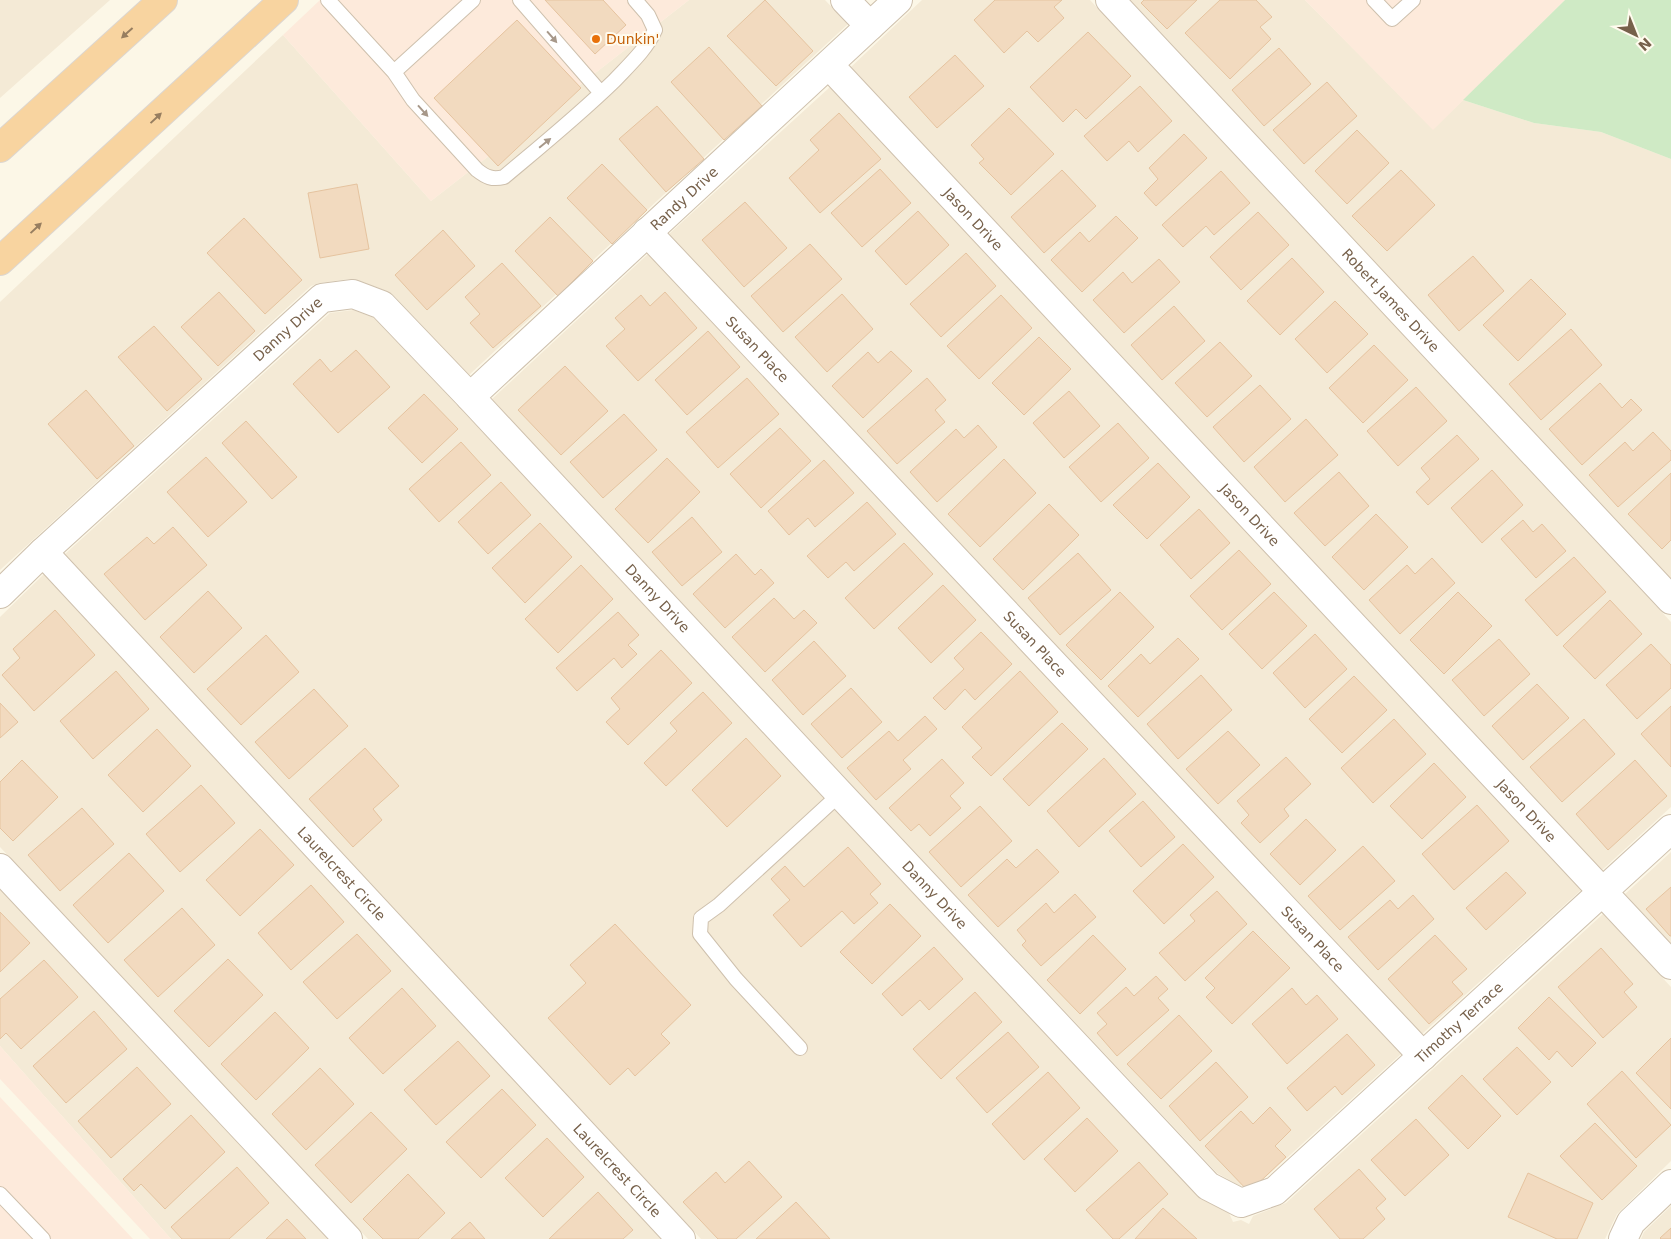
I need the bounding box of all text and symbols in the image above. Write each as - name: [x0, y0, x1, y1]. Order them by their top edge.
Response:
- north arrow: [1611, 10, 1661, 60]
- one-way arrow: [121, 27, 133, 39]
- one-way arrow: [546, 30, 558, 42]
- place label: Dunkin': [606, 31, 659, 47]
- marker: Dunkin': [590, 33, 602, 45]
- text: N: [1635, 35, 1655, 54]
- one-way arrow: [417, 105, 429, 117]
- one-way arrow: [149, 112, 161, 124]
- one-way arrow: [539, 138, 551, 149]
- street label: Randy Drive: [647, 163, 721, 233]
- street label: Jason Drive: [940, 184, 1006, 254]
- one-way arrow: [29, 222, 41, 234]
- street label: Robert James Drive: [1339, 245, 1443, 355]
- street label: Danny Drive: [250, 294, 325, 364]
- street label: Susan Place: [723, 313, 792, 385]
- street label: Jason Drive: [1216, 480, 1283, 549]
- street label: Danny Drive: [622, 561, 693, 636]
- street label: Susan Place: [1000, 608, 1070, 680]
- street label: Jason Drive: [1493, 775, 1559, 845]
- street label: Laurelcrest Circle: [294, 824, 389, 924]
- street label: Danny Drive: [899, 858, 970, 932]
- street label: Susan Place: [1278, 903, 1347, 975]
- street label: Timothy Terrace: [1412, 979, 1506, 1067]
- street label: Laurelcrest Circle: [570, 1120, 665, 1220]

